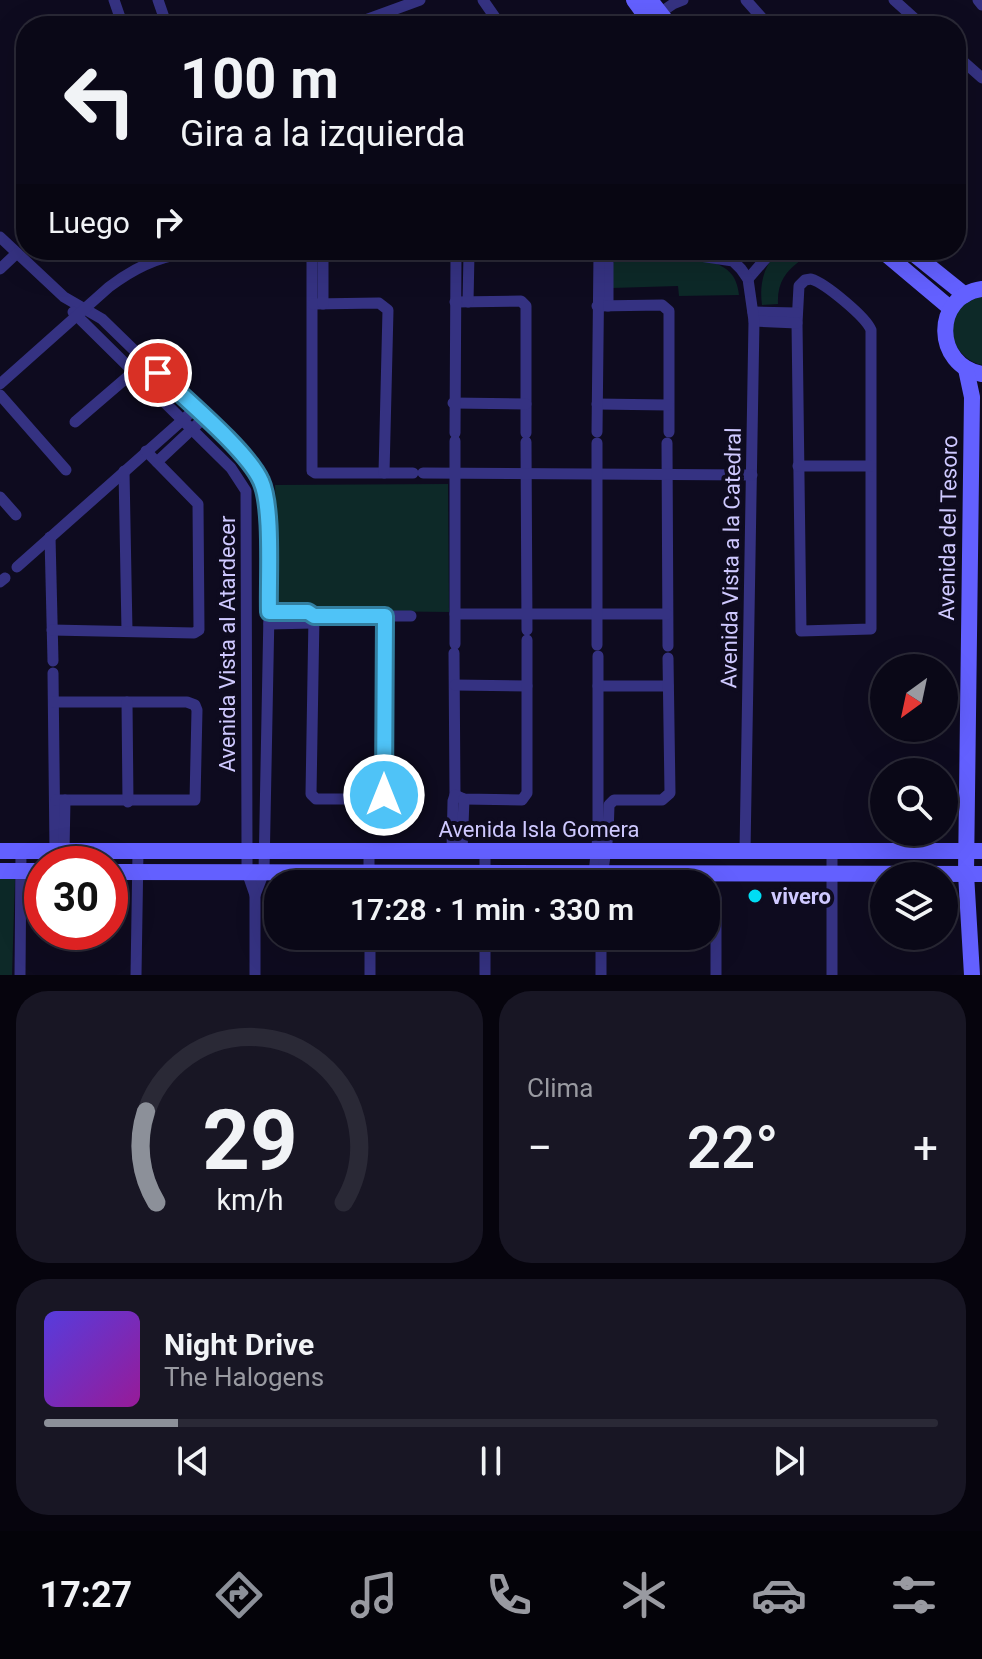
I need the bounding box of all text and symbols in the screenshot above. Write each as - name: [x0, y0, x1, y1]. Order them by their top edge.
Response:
- text: 100 m: [180, 46, 339, 112]
- icon: left: [48, 48, 152, 152]
- text: Gira a la izquierda: [180, 113, 465, 155]
- icon: right: [146, 200, 190, 244]
- text: Luego: [48, 205, 130, 240]
- pin: [124, 339, 192, 407]
- icon: arrive: [136, 351, 180, 395]
- street label: Avenida Vista a la Catedral: [716, 427, 746, 689]
- street label: Avenida del Tesoro: [934, 435, 962, 621]
- street label: Avenida Vista al Atardecer: [215, 515, 240, 772]
- north arrow: [870, 654, 958, 742]
- map controls: [870, 654, 958, 950]
- position arrow: [342, 753, 426, 837]
- button: search: [870, 758, 958, 846]
- street label: Avenida Isla Gomera: [439, 817, 639, 842]
- speed limit sign: 30: [24, 846, 128, 950]
- button: layers: [870, 862, 958, 950]
- place label: vivero: [771, 884, 831, 909]
- marker: vivero: [746, 887, 764, 905]
- text: 17:28 · 1 min · 330 m: [350, 892, 634, 927]
- text: Clima: [527, 1073, 594, 1103]
- text: 29: [202, 1092, 297, 1189]
- text: 22°: [687, 1112, 778, 1183]
- text: −: [527, 1122, 552, 1174]
- text: +: [913, 1122, 938, 1174]
- text: km/h: [216, 1183, 283, 1217]
- text: Night Drive: [164, 1327, 314, 1362]
- text: The Halogens: [164, 1362, 324, 1392]
- icon: previous: [171, 1439, 215, 1483]
- icon: pause: [469, 1439, 513, 1483]
- icon: next: [767, 1439, 811, 1483]
- icon: directions: [211, 1567, 267, 1623]
- icon: music: [346, 1567, 402, 1623]
- icon: phone: [481, 1567, 537, 1623]
- icon: climate: [616, 1567, 672, 1623]
- icon: car: [751, 1567, 807, 1623]
- icon: filters: [886, 1567, 942, 1623]
- text: 17:27: [40, 1574, 132, 1616]

